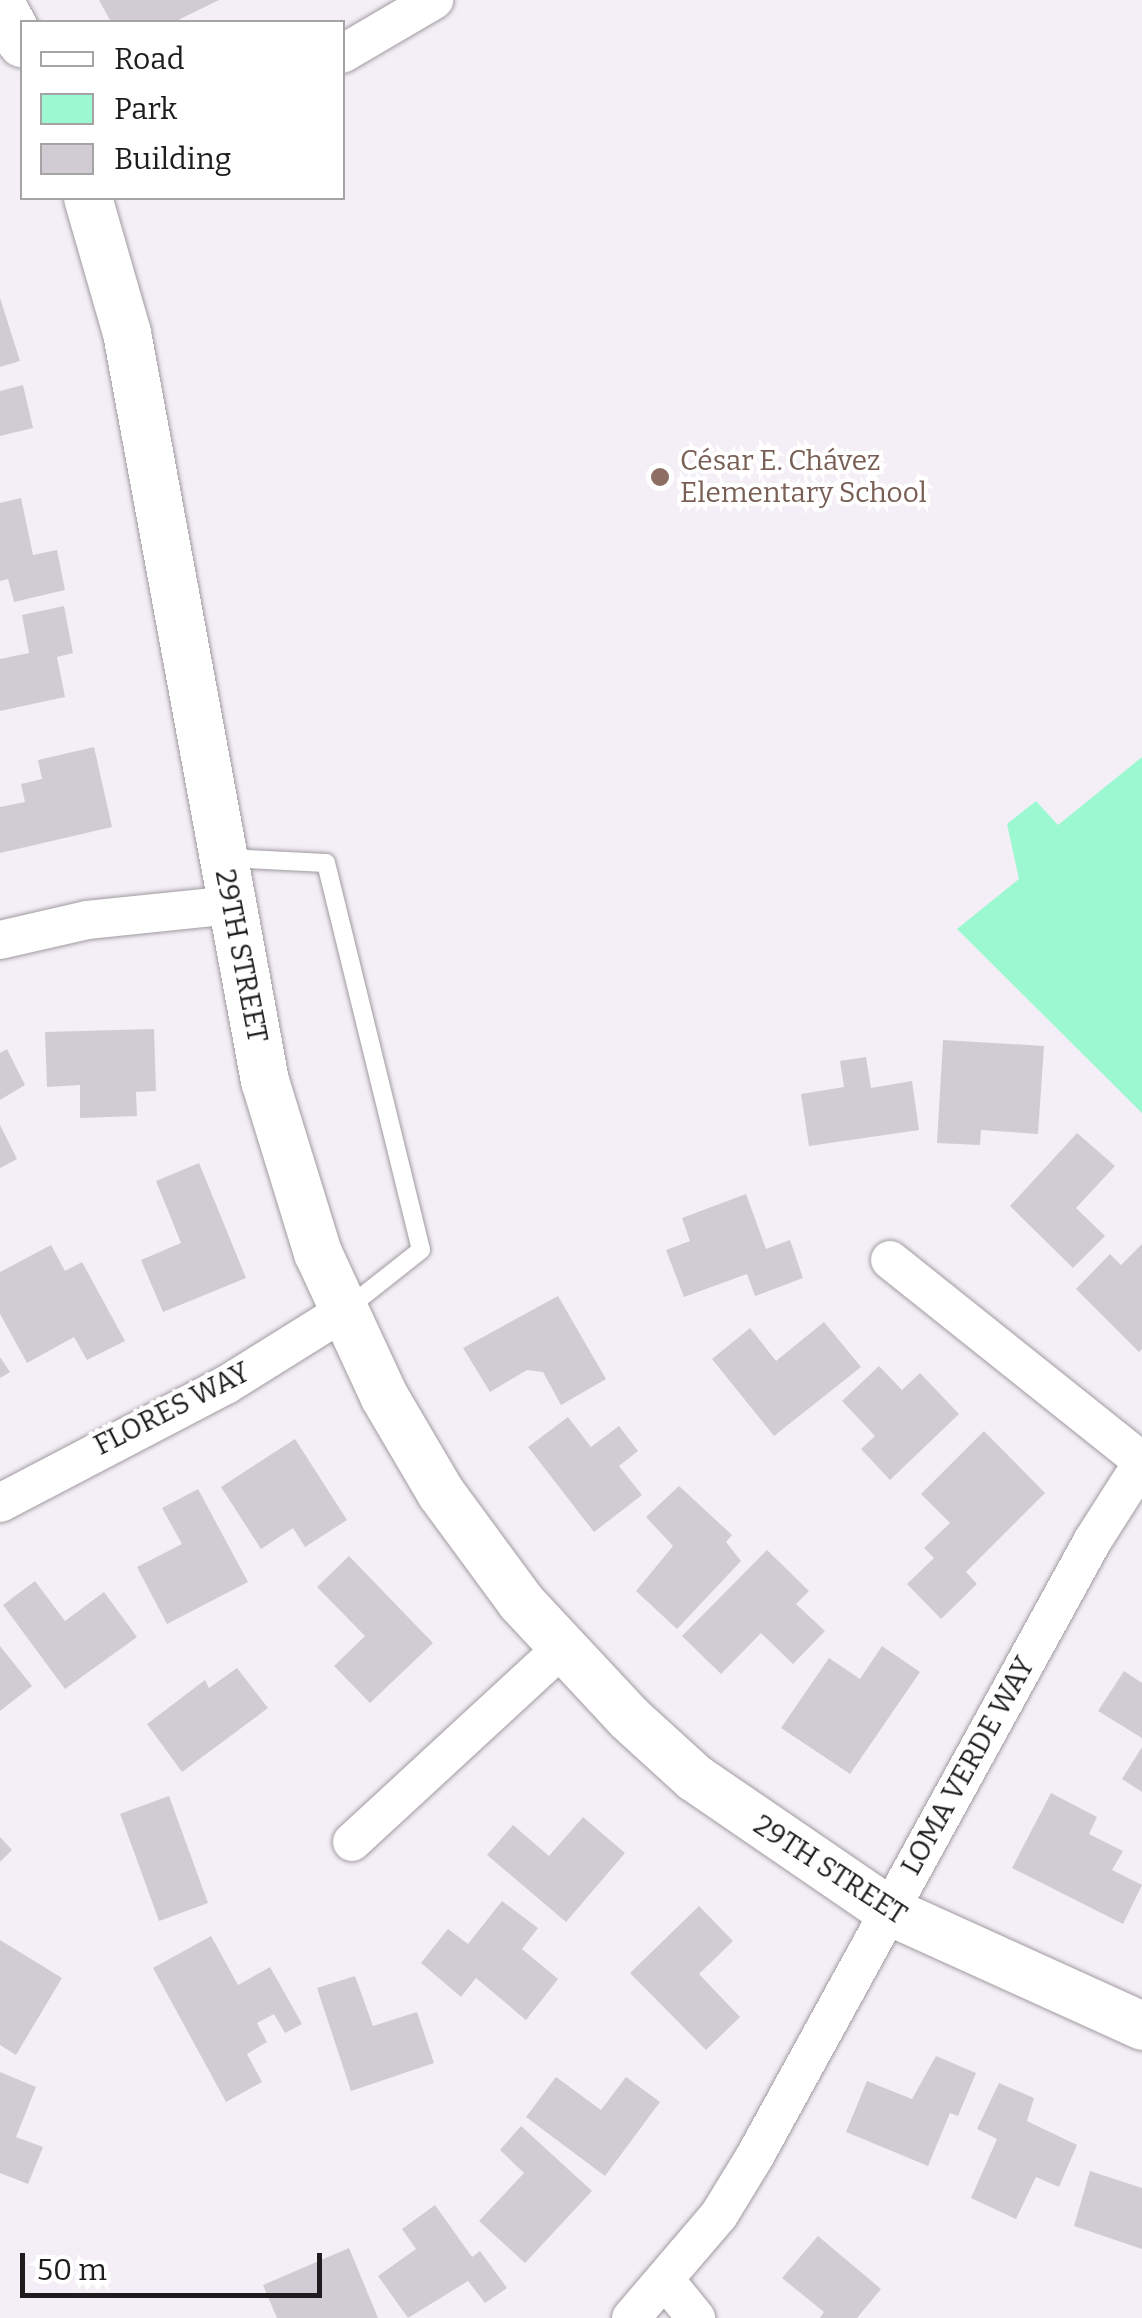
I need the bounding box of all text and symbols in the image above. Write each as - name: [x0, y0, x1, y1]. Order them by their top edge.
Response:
- legend: [20, 20, 345, 200]
- text: Road: [114, 41, 185, 77]
- text: Park: [114, 91, 177, 127]
- text: Building: [114, 141, 232, 177]
- place label: César E. Chávez Elementary School: [680, 444, 927, 510]
- marker: César E. Chávez Elementary School: [649, 466, 671, 488]
- street label: 29TH STREET: [208, 867, 274, 1045]
- street label: FLORES WAY: [89, 1355, 255, 1463]
- street label: LOMA VERDE WAY: [894, 1651, 1042, 1881]
- street label: 29TH STREET: [747, 1808, 913, 1932]
- scale bar: [25, 2233, 328, 2295]
- text: 50 m: [37, 2252, 107, 2288]

